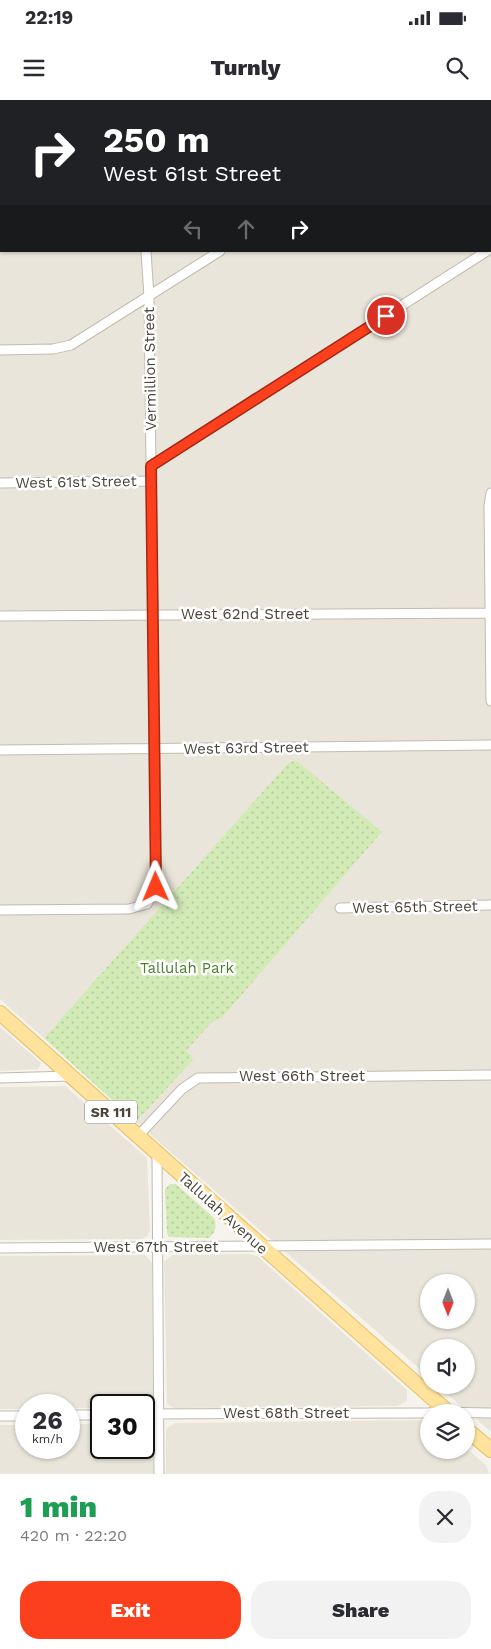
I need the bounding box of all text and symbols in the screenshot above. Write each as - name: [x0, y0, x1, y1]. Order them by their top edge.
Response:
- text: 22:19: [25, 6, 73, 29]
- icon: menu: [20, 54, 48, 82]
- icon: search: [443, 54, 471, 82]
- text: Turnly: [210, 55, 281, 80]
- text: 250 m: [103, 119, 210, 161]
- icon: right: [20, 120, 85, 185]
- text: West 61st Street: [103, 161, 281, 186]
- icon: left: [179, 215, 207, 243]
- icon: ahead: [232, 215, 260, 243]
- icon: right: [285, 215, 313, 243]
- pin: [365, 295, 407, 337]
- icon: arrive: [372, 302, 400, 330]
- street label: Vermillion Street: [140, 306, 160, 431]
- street label: West 61st Street: [15, 472, 138, 492]
- street label: West 62nd Street: [181, 605, 310, 623]
- street label: West 63rd Street: [183, 738, 310, 758]
- position arrow: [129, 860, 181, 912]
- street label: West 65th Street: [352, 897, 479, 917]
- park label: Tallulah Park: [140, 959, 235, 977]
- street label: West 66th Street: [239, 1067, 366, 1085]
- road number: SR 111: [85, 1100, 137, 1124]
- street label: Tallulah Avenue: [174, 1168, 272, 1258]
- street label: West 67th Street: [93, 1238, 219, 1256]
- north arrow: [420, 1274, 475, 1329]
- map controls: [420, 1274, 475, 1459]
- button: sound: [420, 1339, 475, 1394]
- speed limit sign: 30: [90, 1394, 155, 1459]
- street label: West 68th Street: [223, 1404, 350, 1422]
- button: layers: [420, 1404, 475, 1459]
- text: 26: [32, 1406, 63, 1435]
- text: km/h: [32, 1432, 63, 1446]
- text: 1 min: [20, 1489, 97, 1524]
- button: close: [419, 1491, 471, 1543]
- text: 420 m · 22:20: [20, 1526, 127, 1545]
- button: Exit: [20, 1581, 241, 1639]
- button: Share: [251, 1581, 471, 1639]

